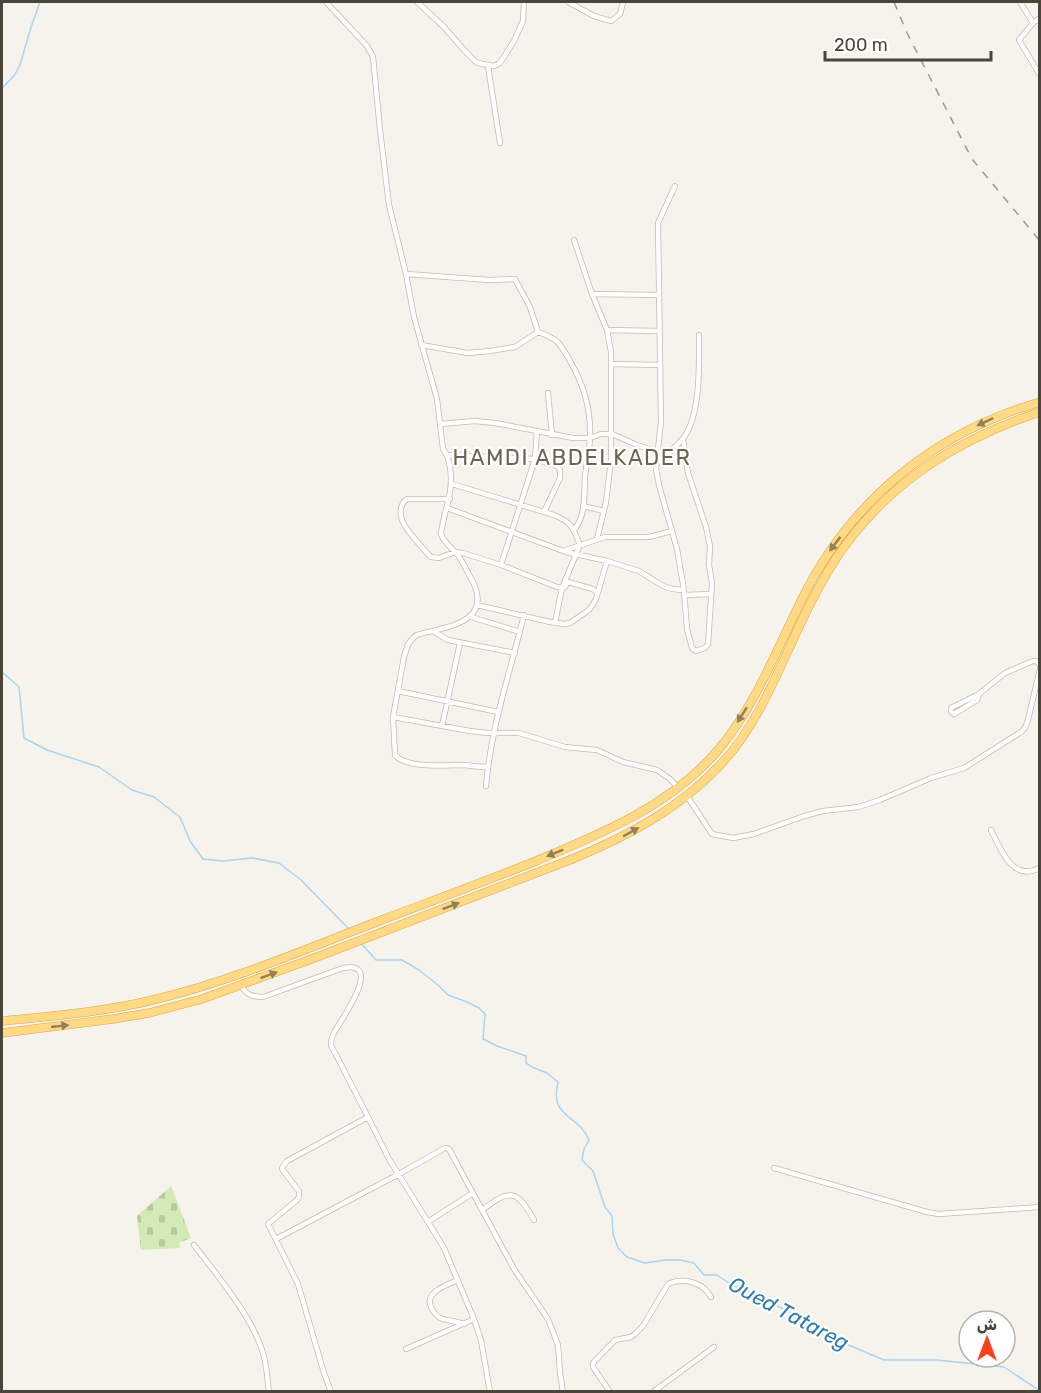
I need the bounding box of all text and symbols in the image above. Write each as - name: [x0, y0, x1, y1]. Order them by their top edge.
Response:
- scale bar: [825, 24, 992, 62]
- text: 200 m: [834, 34, 888, 56]
- one-way arrow: [976, 418, 993, 427]
- district label: HAMDI ABDELKADER: [452, 444, 692, 471]
- one-way arrow: [829, 535, 841, 551]
- one-way arrow: [737, 707, 748, 723]
- one-way arrow: [623, 827, 640, 837]
- one-way arrow: [546, 848, 564, 858]
- one-way arrow: [442, 901, 460, 910]
- one-way arrow: [260, 970, 278, 979]
- one-way arrow: [50, 1022, 69, 1031]
- water label: Oued Tatareg: [725, 1271, 853, 1355]
- north arrow: [957, 1309, 1017, 1369]
- text: ش: [977, 1315, 997, 1334]

